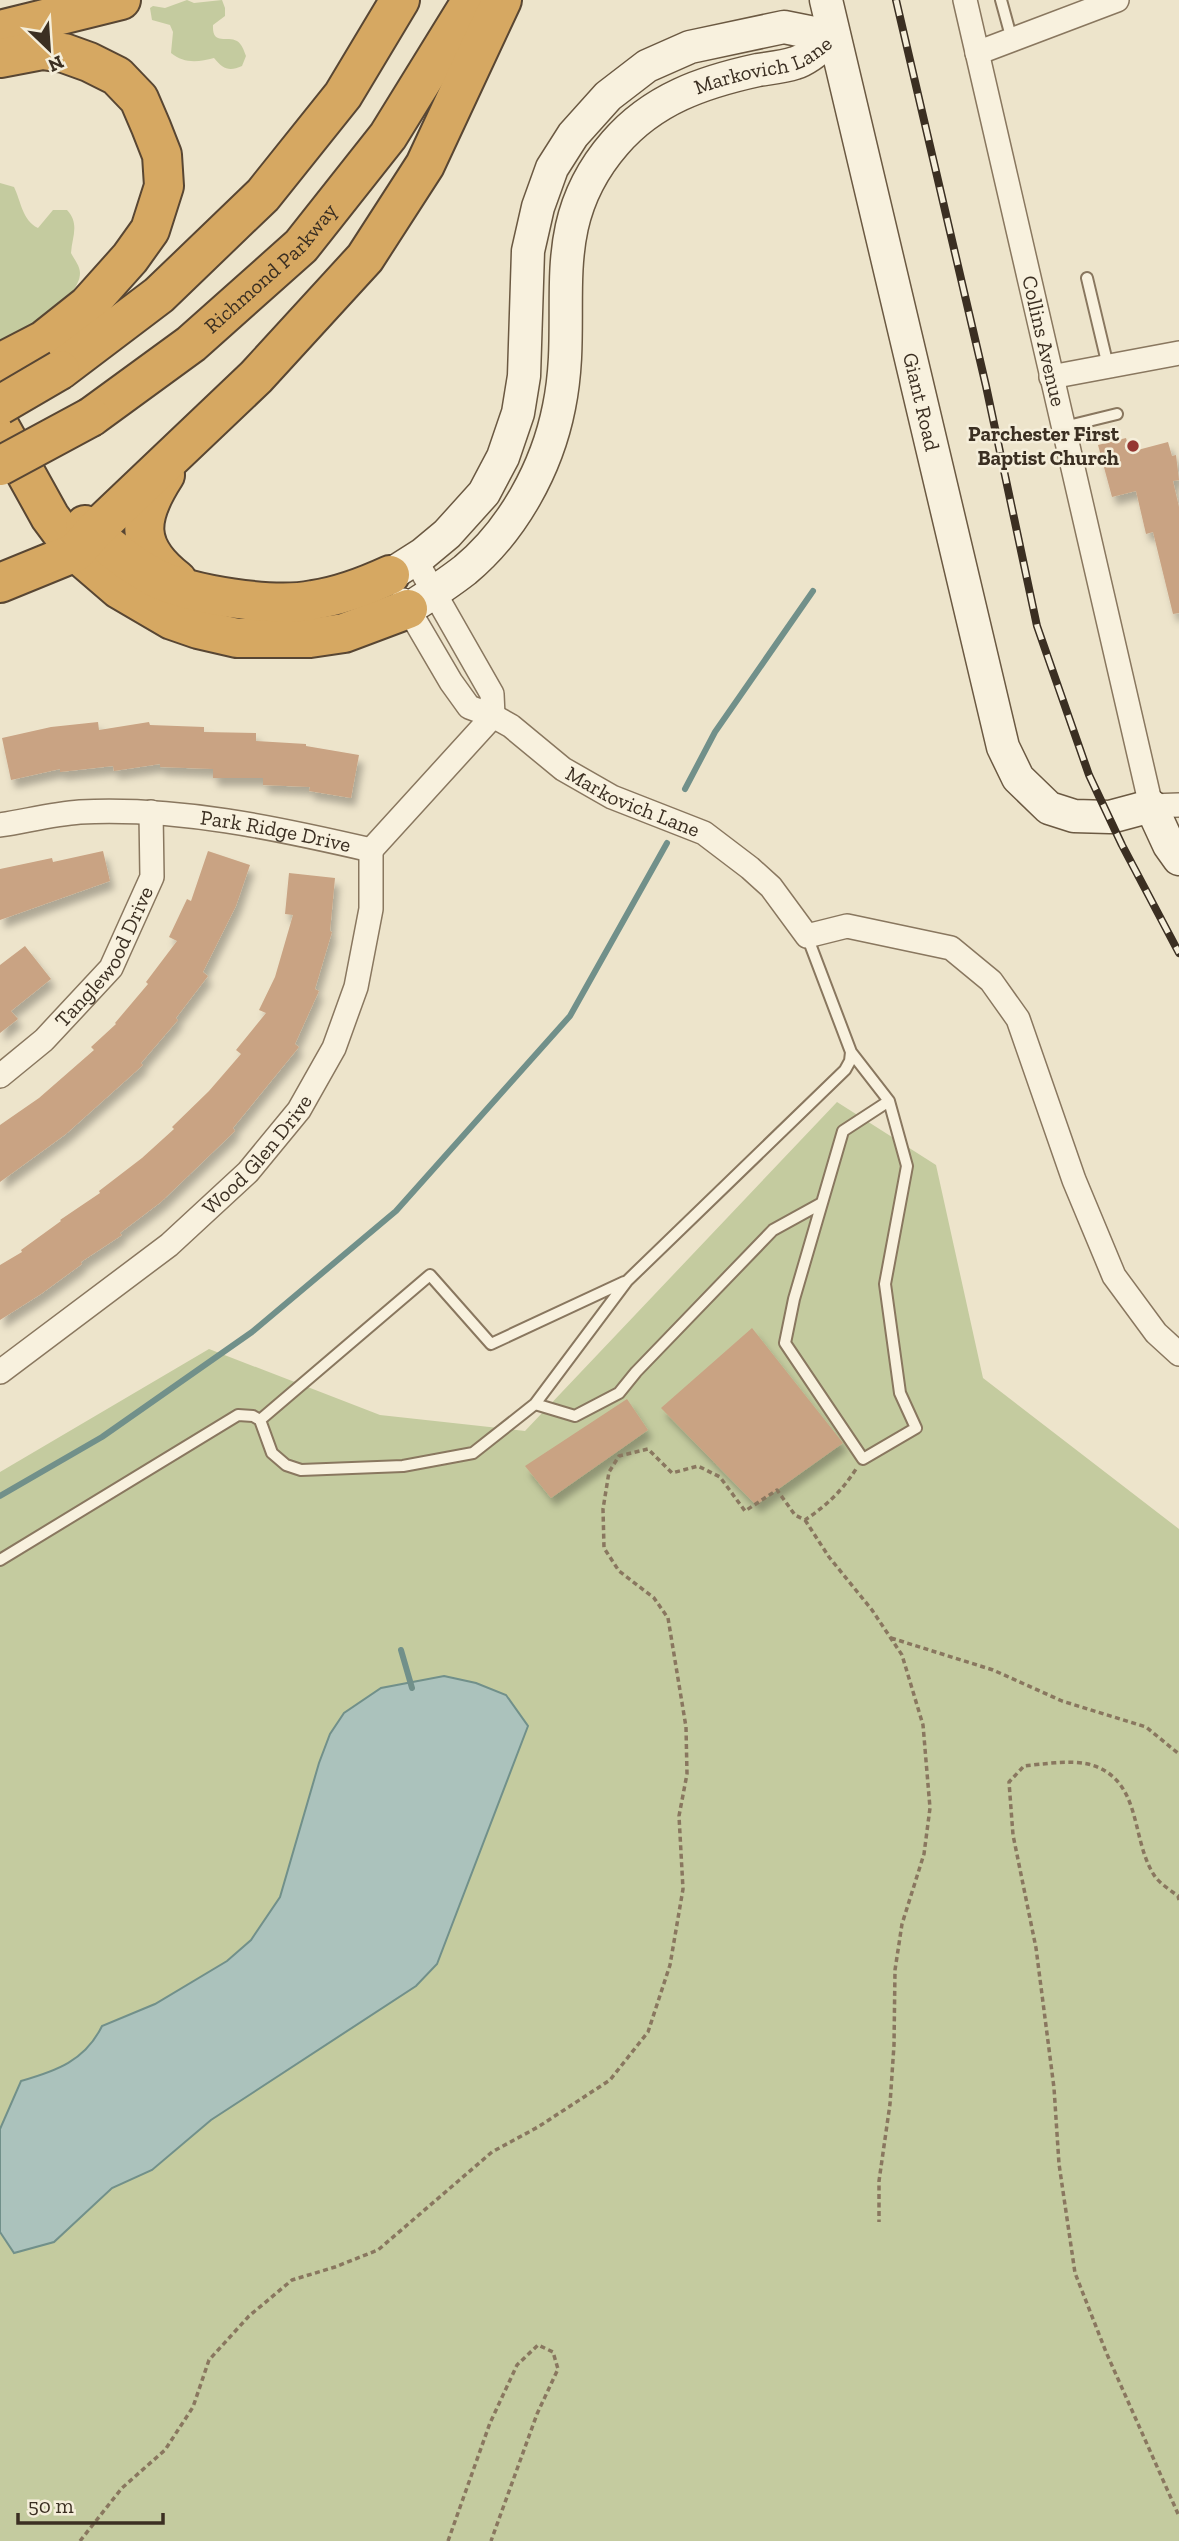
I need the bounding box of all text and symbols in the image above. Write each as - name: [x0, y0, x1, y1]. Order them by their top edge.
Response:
- north arrow: [14, 14, 84, 84]
- street label: Markovich Lane: [691, 30, 837, 99]
- text: N: [45, 50, 67, 77]
- street label: Richmond Parkway: [199, 198, 342, 338]
- street label: Collins Avenue: [1017, 273, 1071, 409]
- street label: Giant Road: [898, 350, 946, 454]
- place label: Parchester First Baptist Church: [968, 421, 1120, 470]
- marker: Parchester First Baptist Church: [1125, 438, 1141, 454]
- street label: Markovich Lane: [562, 760, 704, 842]
- street label: Park Ridge Drive: [199, 804, 353, 857]
- street label: Tanglewood Drive: [49, 882, 158, 1032]
- street label: Wood Glen Drive: [197, 1090, 317, 1220]
- scale bar: [18, 2482, 163, 2526]
- text: 50 m: [28, 2493, 74, 2518]

